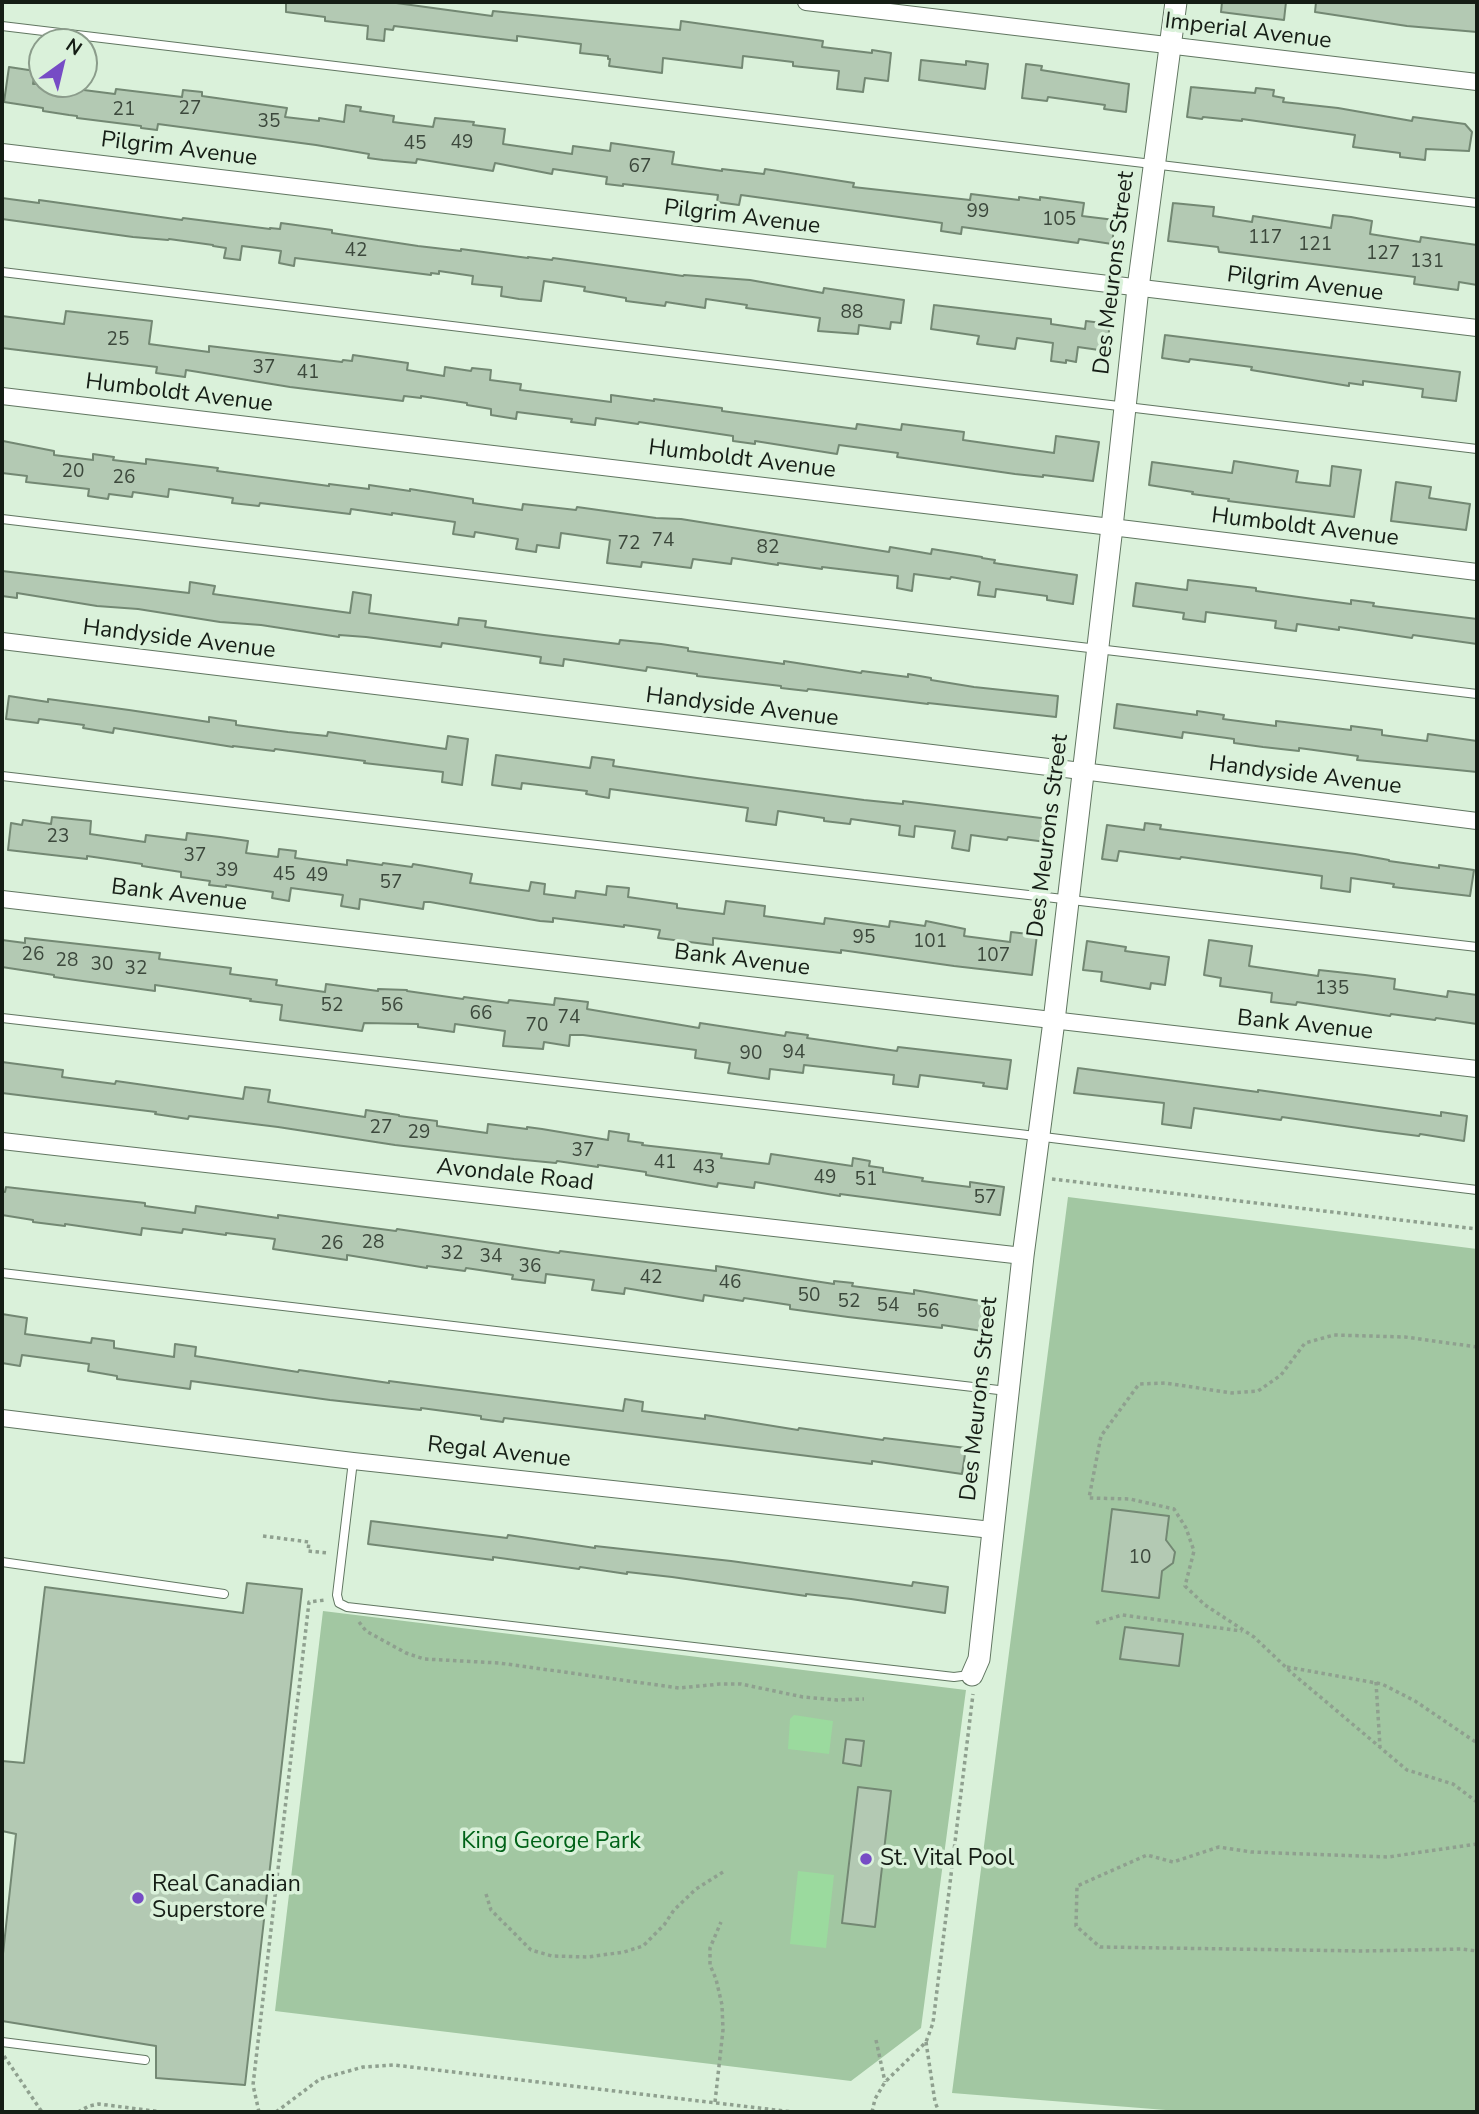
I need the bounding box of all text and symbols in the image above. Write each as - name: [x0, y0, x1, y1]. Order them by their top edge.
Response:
- street label: Imperial Avenue: [1163, 8, 1333, 56]
- north arrow: [28, 28, 98, 98]
- text: N: [60, 32, 87, 62]
- house number: 27: [179, 98, 201, 120]
- house number: 21: [113, 99, 135, 121]
- house number: 35: [258, 111, 280, 133]
- street label: Pilgrim Avenue: [99, 127, 259, 173]
- house number: 49: [451, 132, 473, 154]
- house number: 45: [404, 133, 426, 155]
- house number: 67: [629, 156, 651, 178]
- street label: Des Meurons Street: [1089, 170, 1141, 376]
- street label: Pilgrim Avenue: [662, 195, 822, 241]
- house number: 99: [967, 201, 989, 223]
- house number: 105: [1042, 209, 1076, 231]
- house number: 117: [1248, 227, 1282, 249]
- house number: 121: [1298, 234, 1332, 256]
- house number: 42: [345, 240, 367, 262]
- house number: 127: [1366, 243, 1400, 265]
- house number: 131: [1410, 251, 1444, 273]
- street label: Pilgrim Avenue: [1225, 262, 1385, 308]
- house number: 88: [841, 302, 863, 324]
- house number: 25: [107, 329, 129, 351]
- house number: 37: [253, 357, 275, 379]
- house number: 41: [297, 362, 319, 384]
- street label: Humboldt Avenue: [84, 369, 274, 419]
- street label: Humboldt Avenue: [647, 435, 837, 485]
- house number: 20: [62, 461, 84, 483]
- house number: 26: [113, 467, 135, 489]
- street label: Humboldt Avenue: [1210, 503, 1400, 553]
- house number: 74: [652, 530, 674, 552]
- house number: 72: [618, 533, 640, 555]
- house number: 82: [757, 537, 779, 559]
- street label: Handyside Avenue: [81, 614, 277, 666]
- street label: Handyside Avenue: [644, 682, 840, 734]
- street label: Des Meurons Street: [1023, 733, 1075, 939]
- street label: Handyside Avenue: [1207, 750, 1403, 802]
- house number: 23: [47, 826, 69, 848]
- house number: 37: [184, 845, 206, 867]
- house number: 39: [216, 860, 238, 882]
- house number: 45: [273, 864, 295, 886]
- house number: 49: [306, 865, 328, 887]
- house number: 57: [380, 872, 402, 894]
- street label: Bank Avenue: [110, 874, 248, 918]
- house number: 95: [853, 927, 875, 949]
- house number: 101: [913, 931, 947, 953]
- street label: Bank Avenue: [673, 939, 811, 983]
- house number: 26: [22, 944, 44, 966]
- house number: 107: [976, 945, 1010, 967]
- house number: 28: [56, 950, 78, 972]
- house number: 30: [91, 954, 113, 976]
- house number: 32: [125, 958, 147, 980]
- house number: 135: [1315, 978, 1349, 1000]
- house number: 52: [321, 995, 343, 1017]
- house number: 56: [381, 995, 403, 1017]
- house number: 66: [470, 1003, 492, 1025]
- street label: Bank Avenue: [1236, 1005, 1374, 1047]
- house number: 74: [558, 1007, 580, 1029]
- house number: 70: [526, 1015, 548, 1037]
- house number: 94: [783, 1042, 805, 1064]
- house number: 90: [740, 1043, 762, 1065]
- house number: 27: [370, 1117, 392, 1139]
- house number: 29: [408, 1122, 430, 1144]
- house number: 37: [572, 1140, 594, 1162]
- house number: 41: [654, 1152, 676, 1174]
- street label: Avondale Road: [435, 1154, 595, 1198]
- house number: 43: [693, 1157, 715, 1179]
- house number: 49: [814, 1167, 836, 1189]
- house number: 51: [855, 1169, 877, 1191]
- house number: 57: [974, 1187, 996, 1209]
- house number: 28: [362, 1232, 384, 1254]
- house number: 26: [321, 1233, 343, 1255]
- house number: 32: [441, 1243, 463, 1265]
- house number: 34: [480, 1246, 502, 1268]
- house number: 36: [519, 1256, 541, 1278]
- house number: 42: [640, 1267, 662, 1289]
- house number: 46: [719, 1272, 741, 1294]
- house number: 50: [798, 1285, 820, 1307]
- house number: 52: [838, 1291, 860, 1313]
- house number: 54: [877, 1295, 899, 1317]
- street label: Des Meurons Street: [956, 1296, 1004, 1502]
- house number: 56: [917, 1301, 939, 1323]
- street label: Regal Avenue: [426, 1432, 572, 1474]
- house number: 10: [1129, 1547, 1151, 1569]
- park label: King George Park: [461, 1828, 641, 1856]
- place label: St. Vital Pool: [880, 1845, 1014, 1873]
- marker: St. Vital Pool: [858, 1851, 874, 1867]
- place label: Real Canadian Superstore: [152, 1871, 301, 1925]
- marker: Real Canadian Superstore: [130, 1890, 146, 1906]

